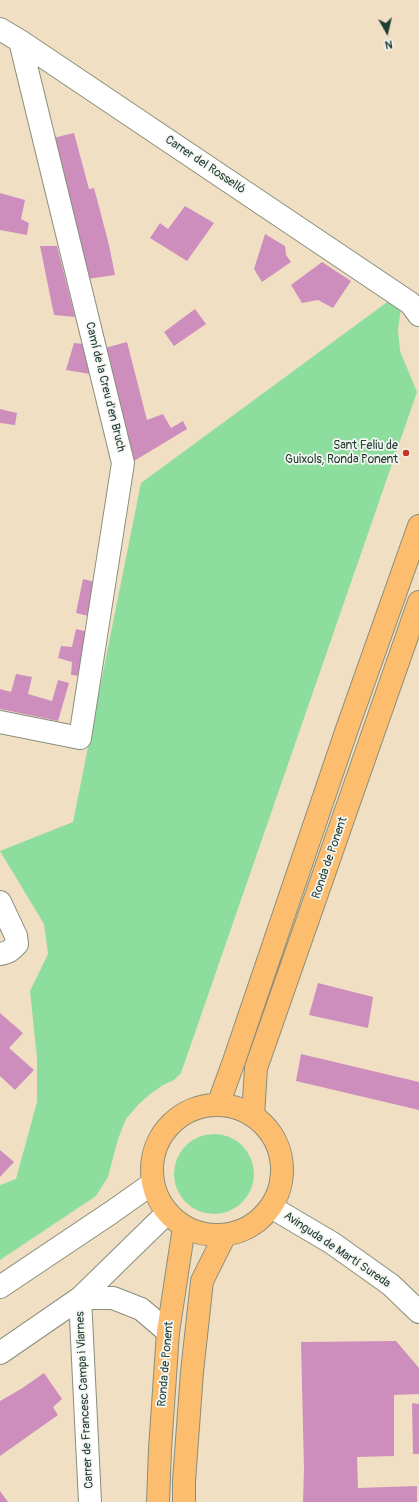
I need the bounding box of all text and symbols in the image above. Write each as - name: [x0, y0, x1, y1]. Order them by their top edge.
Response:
- north arrow: [367, 12, 407, 52]
- text: N: [384, 37, 393, 51]
- street label: Carrer del Rosselló: [162, 133, 248, 197]
- street label: Camí de la Creu d'en Bruch: [82, 321, 128, 453]
- place label: Sant Feliu de Guixols, Ronda Ponent: [285, 439, 398, 467]
- marker: Sant Feliu de Guixols, Ronda Ponent: [401, 448, 411, 458]
- street label: Ronda de Ponent: [309, 815, 351, 901]
- street label: Avinguda de Martí Sureda: [281, 1209, 393, 1291]
- street label: Carrer de Francesc Campa i Viarnes: [73, 1311, 97, 1489]
- street label: Ronda de Ponent: [155, 1321, 177, 1407]

